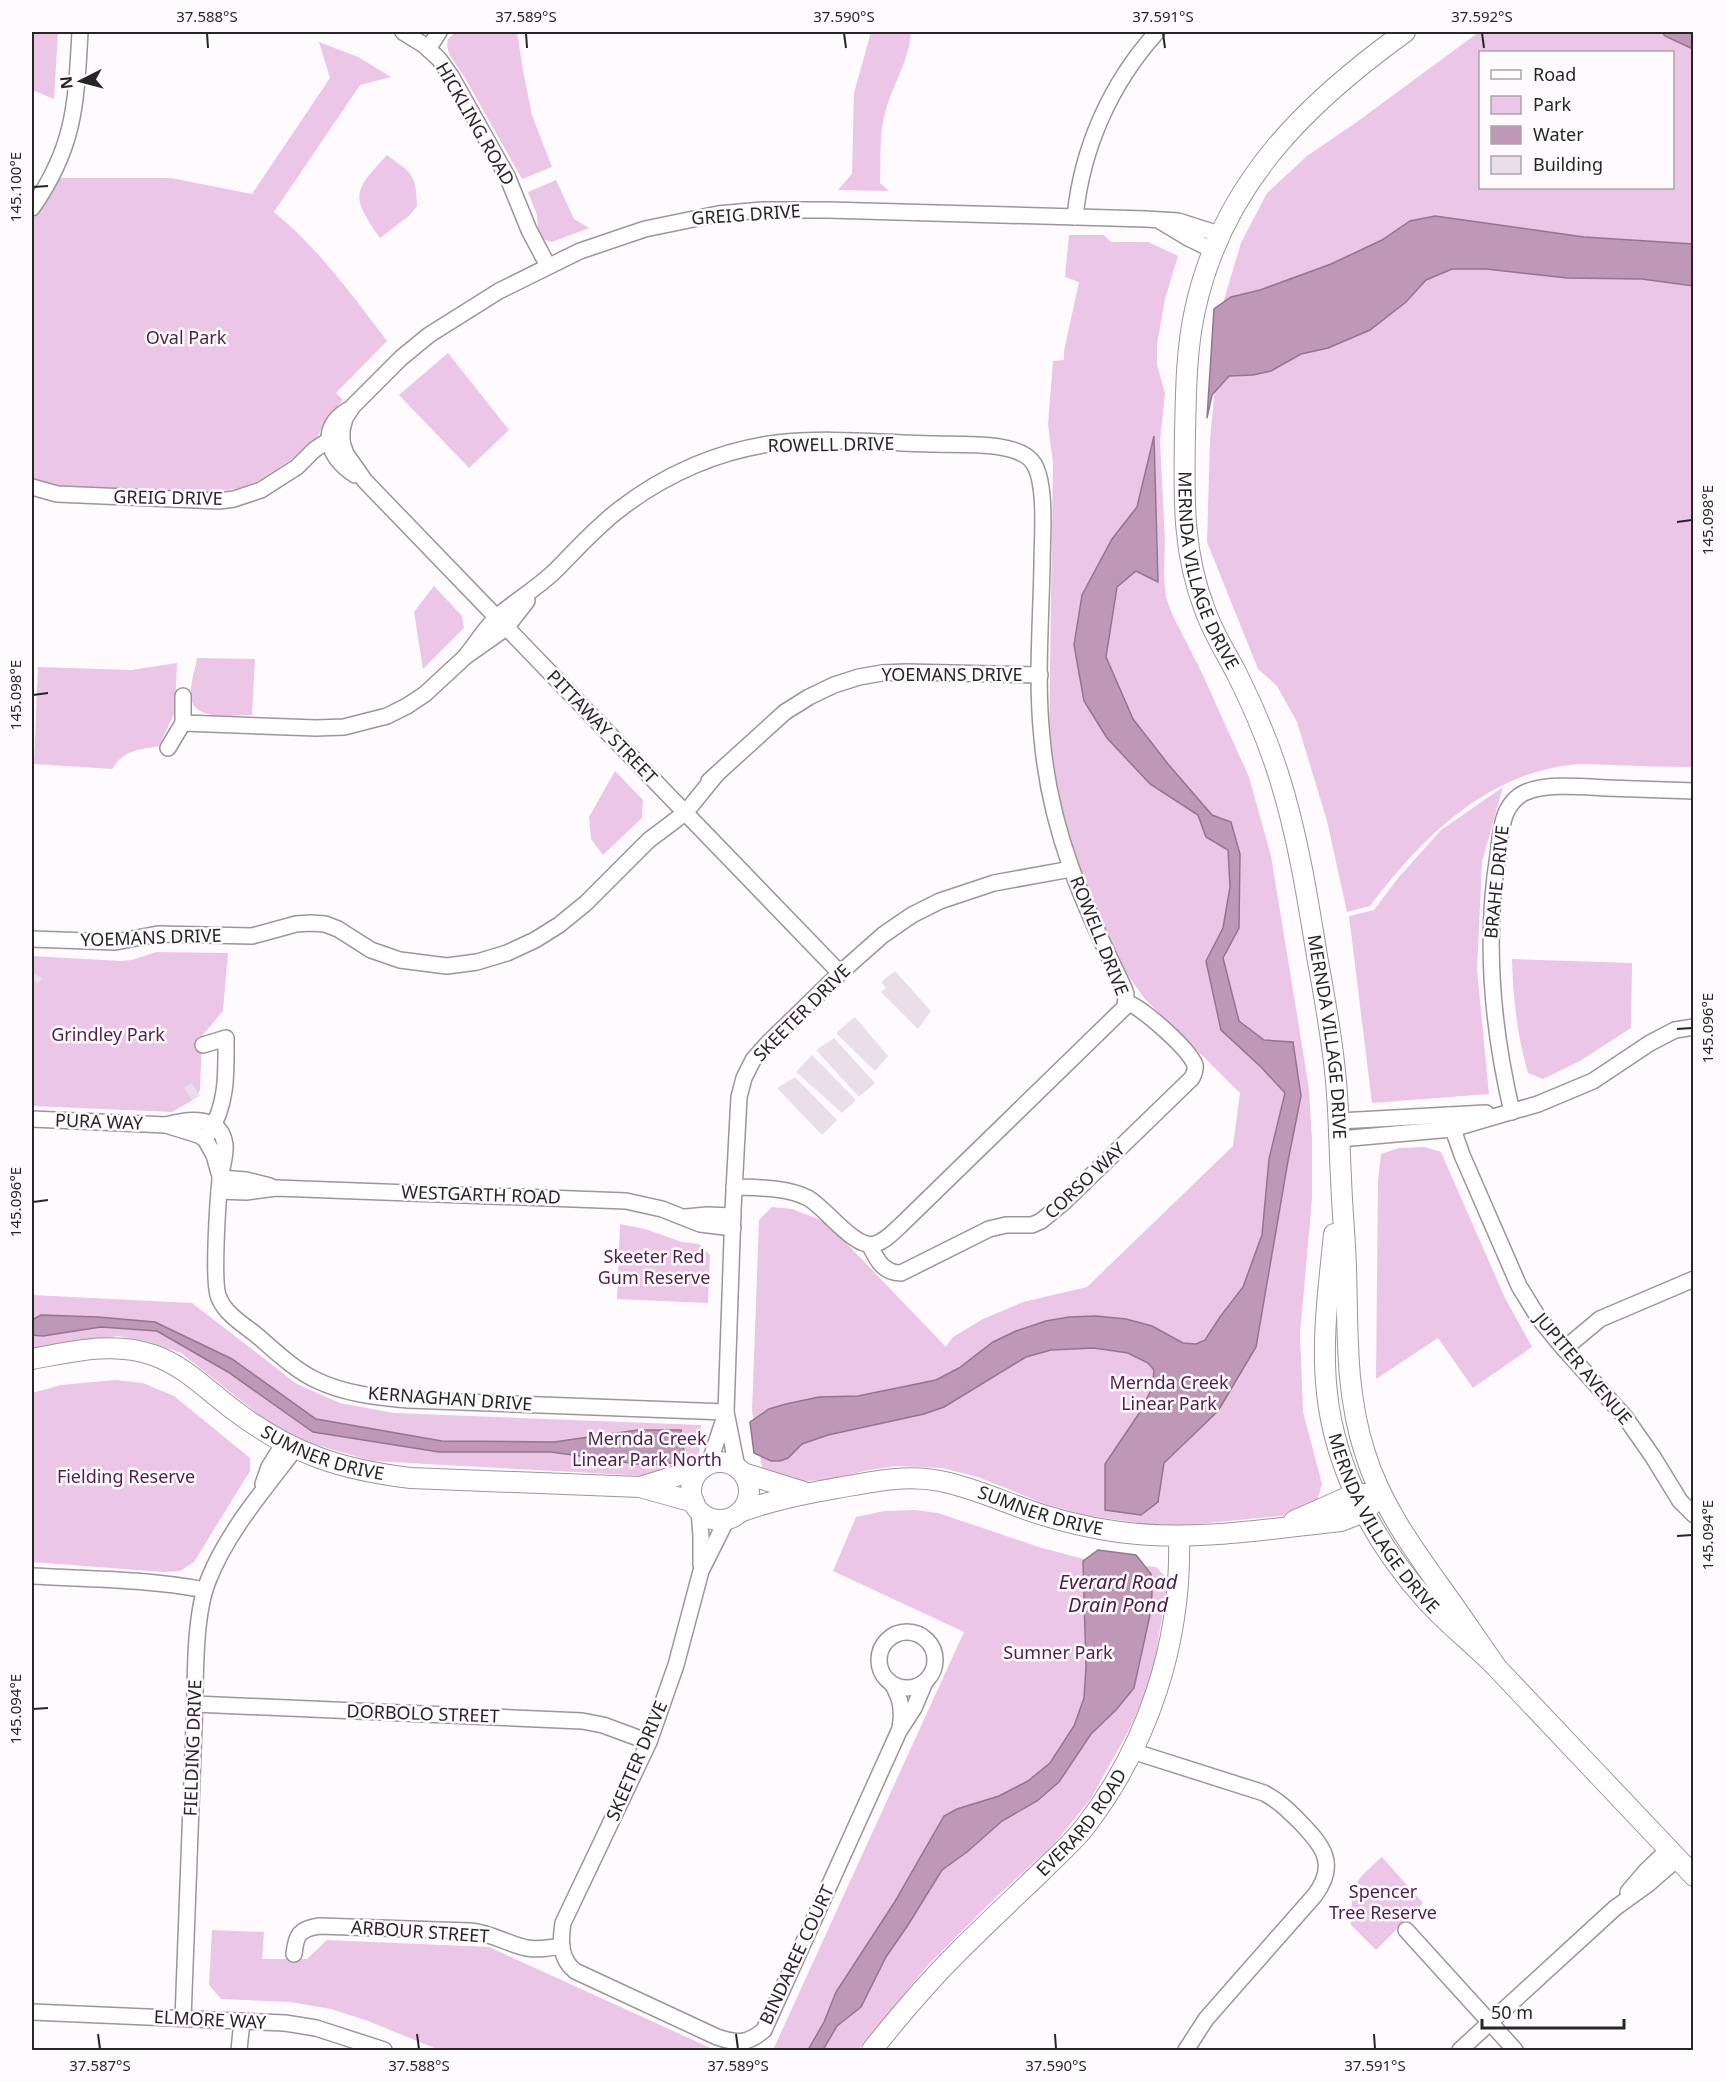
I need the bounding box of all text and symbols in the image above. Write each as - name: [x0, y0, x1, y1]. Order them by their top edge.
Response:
- text: 37.588°S: [176, 6, 238, 26]
- text: 37.589°S: [495, 6, 557, 26]
- text: 37.590°S: [813, 6, 875, 26]
- text: 37.591°S: [1132, 6, 1194, 26]
- text: 37.592°S: [1451, 6, 1513, 26]
- north arrow: [51, 51, 111, 111]
- legend: [1479, 51, 1674, 189]
- street label: HICKLING ROAD: [431, 58, 521, 189]
- text: Road: [1533, 62, 1576, 86]
- text: N: [54, 75, 78, 90]
- text: Park: [1533, 92, 1571, 116]
- text: Water: [1533, 122, 1584, 146]
- text: 145.100°E: [5, 152, 25, 222]
- text: Building: [1533, 152, 1603, 176]
- street label: GREIG DRIVE: [690, 198, 801, 230]
- park label: Oval Park: [146, 325, 227, 349]
- street label: ROWELL DRIVE: [767, 431, 894, 457]
- street label: MERNDA VILLAGE DRIVE: [1173, 471, 1245, 674]
- street label: GREIG DRIVE: [113, 484, 223, 510]
- text: 145.098°E: [1697, 485, 1717, 555]
- text: 145.098°E: [5, 660, 25, 730]
- street label: YOEMANS DRIVE: [881, 662, 1023, 686]
- street label: PITTAWAY STREET: [542, 664, 663, 788]
- street label: BRAHE DRIVE: [1478, 824, 1514, 940]
- street label: ROWELL DRIVE: [1065, 872, 1135, 999]
- street label: YOEMANS DRIVE: [80, 923, 222, 951]
- street label: MERNDA VILLAGE DRIVE: [1303, 933, 1352, 1140]
- street label: SKEETER DRIVE: [747, 958, 855, 1066]
- text: 145.096°E: [1697, 993, 1717, 1063]
- park label: Grindley Park: [51, 1022, 165, 1046]
- street label: PURA WAY: [55, 1107, 144, 1135]
- street label: CORSO WAY: [1039, 1136, 1130, 1224]
- text: 145.096°E: [5, 1167, 25, 1237]
- street label: WESTGARTH ROAD: [401, 1179, 561, 1209]
- park label: Skeeter Red Gum Reserve: [598, 1244, 710, 1289]
- street label: JUPITER AVENUE: [1528, 1306, 1638, 1429]
- park label: Mernda Creek Linear Park: [1109, 1370, 1229, 1415]
- street label: KERNAGHAN DRIVE: [367, 1380, 533, 1416]
- street label: SUMNER DRIVE: [257, 1419, 386, 1485]
- park label: Mernda Creek Linear Park North: [572, 1426, 722, 1471]
- street label: MERNDA VILLAGE DRIVE: [1324, 1430, 1445, 1618]
- park label: Fielding Reserve: [57, 1464, 195, 1488]
- street label: SUMNER DRIVE: [975, 1479, 1105, 1540]
- text: 145.094°E: [1697, 1500, 1717, 1570]
- water label: Everard Road Drain Pond: [1059, 1568, 1178, 1618]
- park label: Sumner Park: [1003, 1640, 1113, 1664]
- text: 145.094°E: [5, 1674, 25, 1744]
- street label: FIELDING DRIVE: [178, 1679, 206, 1817]
- street label: SKEETER DRIVE: [600, 1697, 672, 1824]
- street label: DORBOLO STREET: [346, 1698, 500, 1728]
- street label: EVERARD ROAD: [1031, 1764, 1131, 1881]
- park label: Spencer Tree Reserve: [1329, 1879, 1437, 1924]
- street label: BINDAREE COURT: [753, 1881, 839, 2028]
- street label: ARBOUR STREET: [350, 1914, 490, 1948]
- scale bar: [1482, 1992, 1624, 2030]
- text: 50 m: [1491, 2000, 1533, 2024]
- street label: ELMORE WAY: [153, 2004, 268, 2034]
- text: 37.587°S: [69, 2055, 131, 2075]
- text: 37.588°S: [388, 2055, 450, 2075]
- text: 37.589°S: [707, 2055, 769, 2075]
- text: 37.590°S: [1025, 2055, 1087, 2075]
- text: 37.591°S: [1344, 2055, 1406, 2075]

